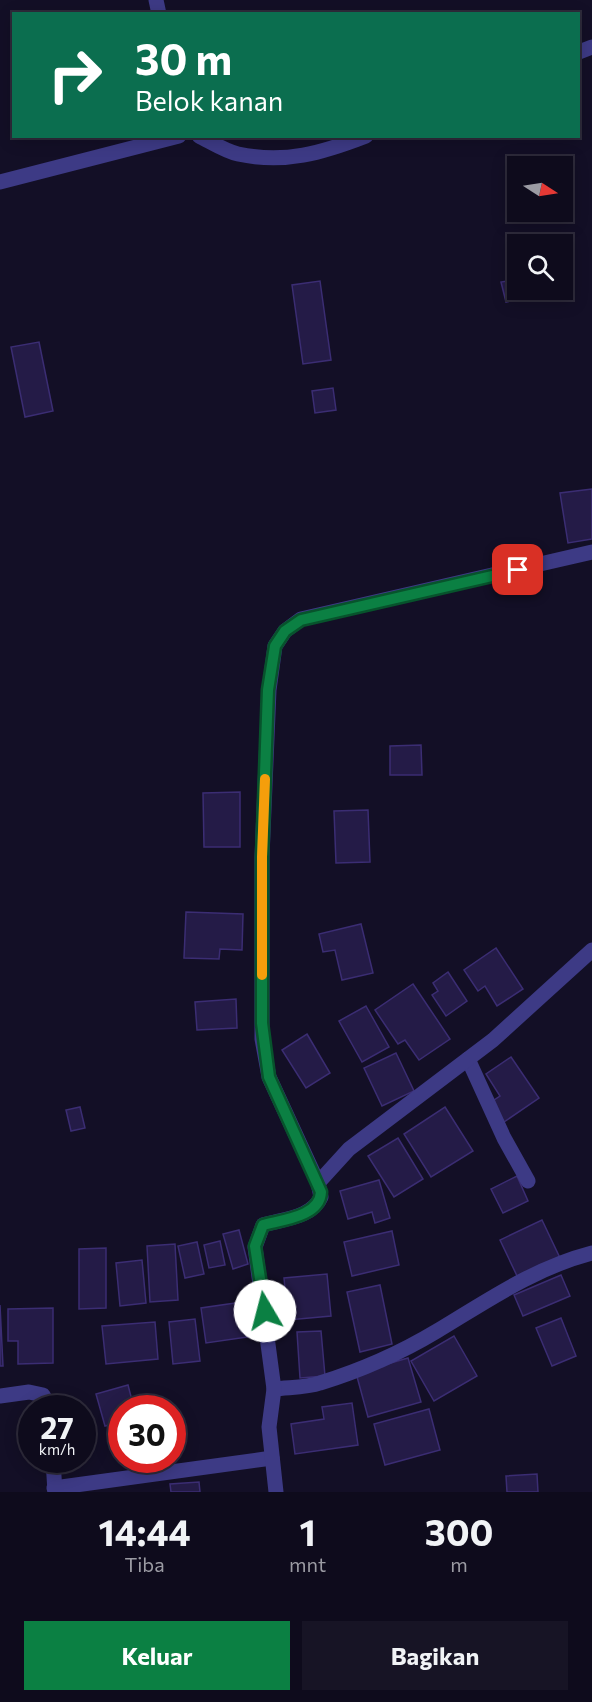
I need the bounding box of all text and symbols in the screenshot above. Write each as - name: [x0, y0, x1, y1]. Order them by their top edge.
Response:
- text: 30 m: [135, 32, 232, 84]
- icon: right: [36, 36, 114, 114]
- text: Belok kanan: [135, 84, 283, 117]
- north arrow: [507, 156, 573, 222]
- map controls: [507, 156, 573, 300]
- button: search: [507, 234, 573, 300]
- pin: [492, 544, 543, 595]
- icon: arrive: [501, 553, 534, 586]
- position arrow: [233, 1279, 297, 1343]
- speed limit sign: 30: [108, 1395, 186, 1473]
- text: 27: [40, 1408, 74, 1445]
- text: km/h: [39, 1440, 75, 1458]
- text: 14:44: [98, 1509, 191, 1553]
- text: 1: [299, 1509, 316, 1553]
- text: 300: [425, 1509, 493, 1553]
- text: Tiba: [124, 1552, 165, 1576]
- text: mnt: [289, 1552, 326, 1576]
- text: m: [450, 1552, 468, 1576]
- button: Keluar: [24, 1621, 290, 1690]
- button: Bagikan: [302, 1621, 568, 1690]

